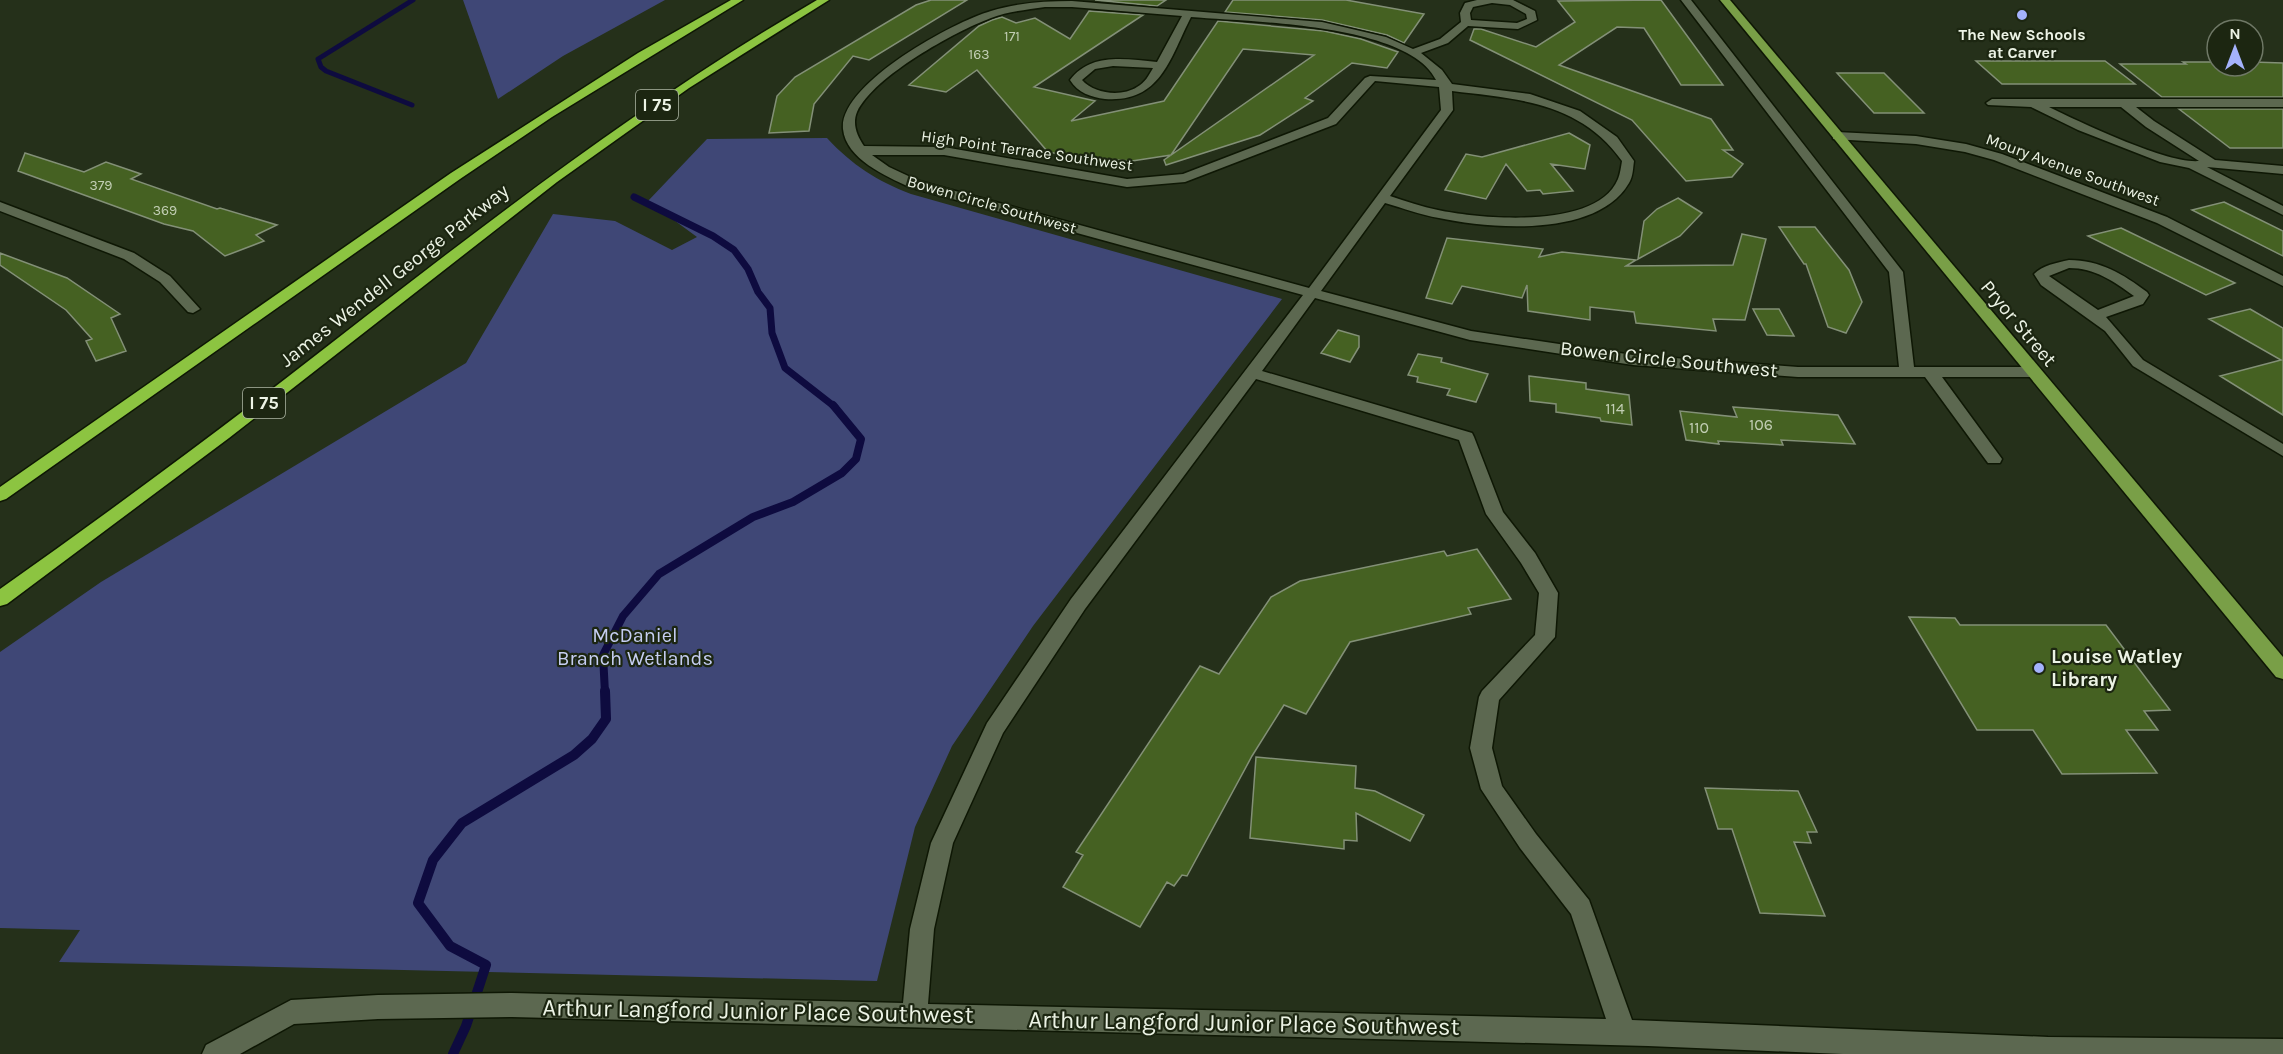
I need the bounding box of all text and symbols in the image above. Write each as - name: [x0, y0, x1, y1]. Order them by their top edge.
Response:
- marker: The New Schools at Carver: [2015, 8, 2029, 22]
- north arrow: [2205, 18, 2265, 78]
- text: N: [2229, 24, 2241, 43]
- place label: The New Schools at Carver: [1958, 25, 2086, 62]
- house number: 171: [1004, 28, 1020, 45]
- house number: 163: [969, 46, 989, 63]
- road number: I 75: [636, 90, 678, 120]
- street label: High Point Terrace Southwest: [920, 126, 1134, 175]
- street label: Moury Avenue Southwest: [1983, 129, 2162, 210]
- street label: Bowen Circle Southwest: [905, 171, 1079, 238]
- house number: 379: [90, 177, 112, 194]
- street label: James Wendell George Parkway: [275, 179, 513, 372]
- house number: 369: [153, 202, 177, 219]
- street label: Pryor Street: [1976, 276, 2062, 371]
- street label: Bowen Circle Southwest: [1559, 337, 1779, 382]
- road number: I 75: [243, 388, 285, 418]
- house number: 114: [1605, 399, 1625, 418]
- house number: 106: [1749, 415, 1773, 434]
- house number: 110: [1689, 418, 1709, 437]
- park label: McDaniel Branch Wetlands: [557, 624, 713, 670]
- place label: Louise Watley Library: [2051, 645, 2182, 691]
- marker: Louise Watley Library: [2032, 661, 2046, 675]
- street label: Arthur Langford Junior Place Southwest: [542, 993, 974, 1029]
- street label: Arthur Langford Junior Place Southwest: [1028, 1005, 1460, 1041]

